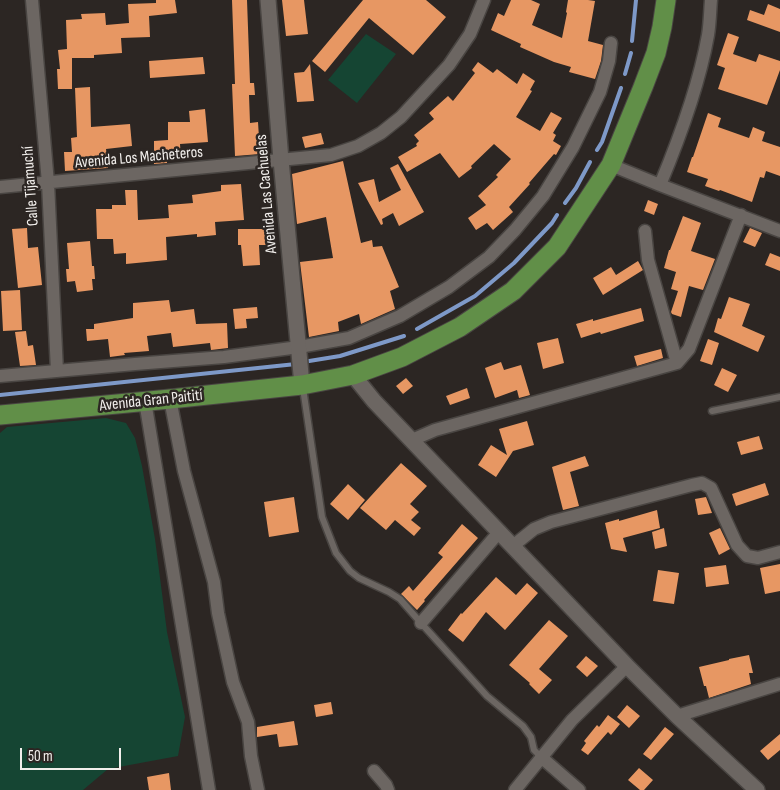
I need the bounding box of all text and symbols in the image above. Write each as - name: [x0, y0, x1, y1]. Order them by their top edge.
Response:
- street label: Avenida Las Cachuelas: [252, 134, 282, 254]
- street label: Avenida Los Macheteros: [74, 143, 204, 173]
- street label: Calle Tijamuchí: [19, 145, 43, 227]
- street label: Avenida Gran Paitití: [98, 386, 204, 416]
- scale bar: [22, 738, 124, 770]
- text: 50 m: [28, 747, 53, 766]

